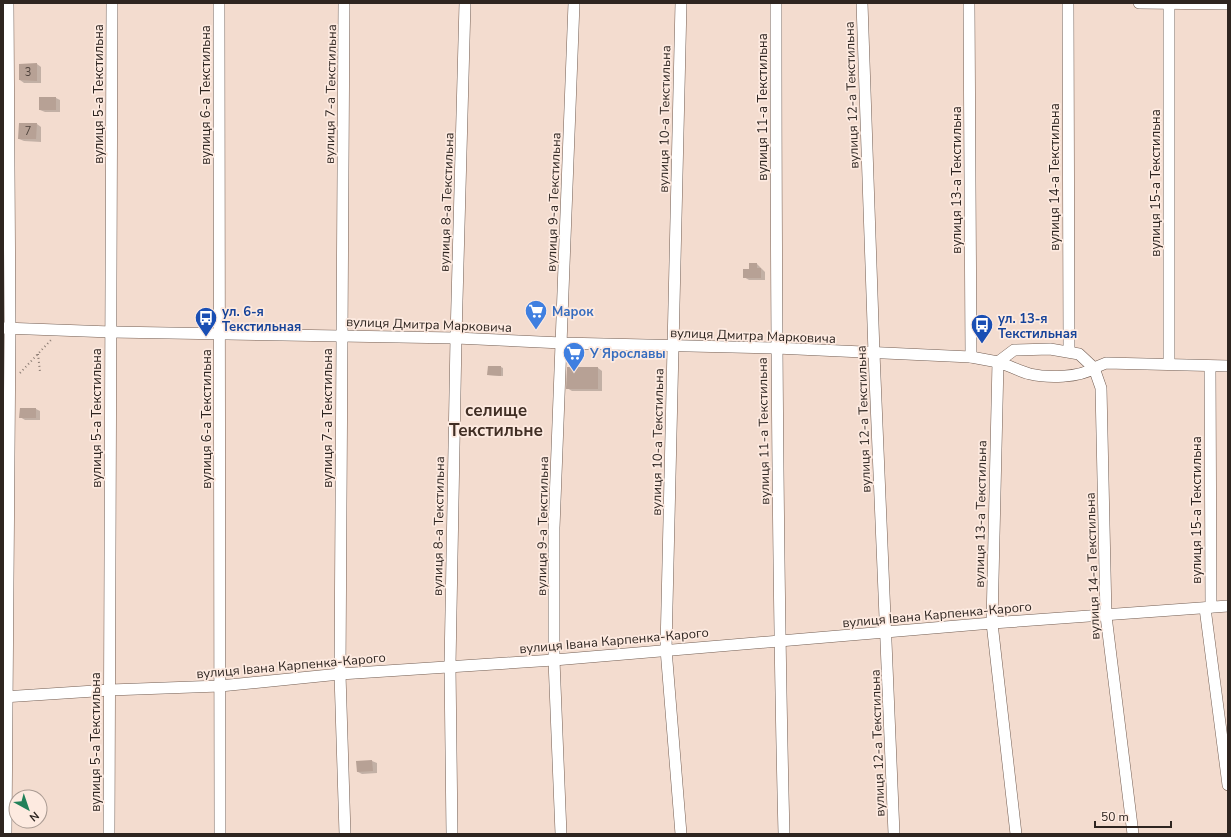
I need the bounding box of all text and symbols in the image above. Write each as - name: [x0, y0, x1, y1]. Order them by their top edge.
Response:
- street label: вулиця 12-а Текстильна: [840, 21, 864, 169]
- street label: вулиця 5-а Текстильна: [90, 24, 108, 164]
- street label: вулиця 7-а Текстильна: [321, 24, 341, 164]
- street label: вулиця 6-а Текстильна: [197, 25, 215, 165]
- street label: вулиця 11-а Текстильна: [754, 33, 772, 181]
- street label: вулиця 10-а Текстильна: [655, 45, 675, 193]
- house number: 3: [25, 65, 31, 80]
- street label: вулиця 14-а Текстильна: [1046, 103, 1064, 251]
- street label: вулиця 13-а Текстильна: [948, 106, 966, 254]
- street label: вулиця 15-а Текстильна: [1147, 109, 1165, 257]
- house number: 7: [25, 124, 31, 139]
- street label: вулиця 8-а Текстильна: [436, 132, 458, 272]
- street label: вулиця 9-а Текстильна: [543, 132, 565, 272]
- supermarket icon: Марок: [523, 298, 549, 331]
- place label: ул. 6-я Текстильная: [222, 303, 301, 336]
- place label: Марок: [552, 303, 594, 321]
- bus stop icon: ул. 6-я Текстильная: [193, 305, 219, 338]
- place label: ул. 13-я Текстильная: [998, 310, 1077, 343]
- bus stop icon: ул. 13-я Текстильная: [969, 312, 995, 345]
- street label: вулиця Дмитра Марковича: [346, 313, 512, 337]
- street label: вулиця Дмитра Марковича: [670, 324, 836, 348]
- supermarket icon: У Ярославы: [561, 340, 587, 373]
- place label: У Ярославы: [589, 345, 666, 363]
- street label: вулиця 12-а Текстильна: [852, 345, 876, 493]
- street label: вулиця 5-а Текстильна: [88, 348, 106, 488]
- street label: вулиця 7-а Текстильна: [319, 348, 337, 488]
- street label: вулиця 6-а Текстильна: [198, 349, 216, 489]
- street label: вулиця 11-а Текстильна: [754, 357, 774, 505]
- street label: вулиця 10-а Текстильна: [648, 368, 668, 516]
- district label: селище Текстильне: [449, 399, 543, 442]
- street label: вулиця 15-а Текстильна: [1188, 436, 1206, 584]
- street label: вулиця 13-а Текстильна: [971, 440, 991, 588]
- street label: вулиця 8-а Текстильна: [429, 456, 449, 596]
- street label: вулиця 9-а Текстильна: [533, 456, 553, 596]
- street label: вулиця 14-а Текстильна: [1081, 492, 1105, 640]
- street label: вулиця Івана Карпенка-Карого: [842, 598, 1033, 632]
- street label: вулиця Івана Карпенка-Карого: [519, 624, 710, 658]
- street label: вулиця Івана Карпенка-Карого: [196, 649, 387, 683]
- street label: вулиця 12-а Текстильна: [866, 669, 890, 817]
- street label: вулиця 5-а Текстильна: [87, 672, 105, 812]
- north arrow: [8, 789, 48, 829]
- scale bar: [1095, 803, 1171, 829]
- text: N: [26, 808, 42, 825]
- text: 50 m: [1101, 809, 1129, 825]

